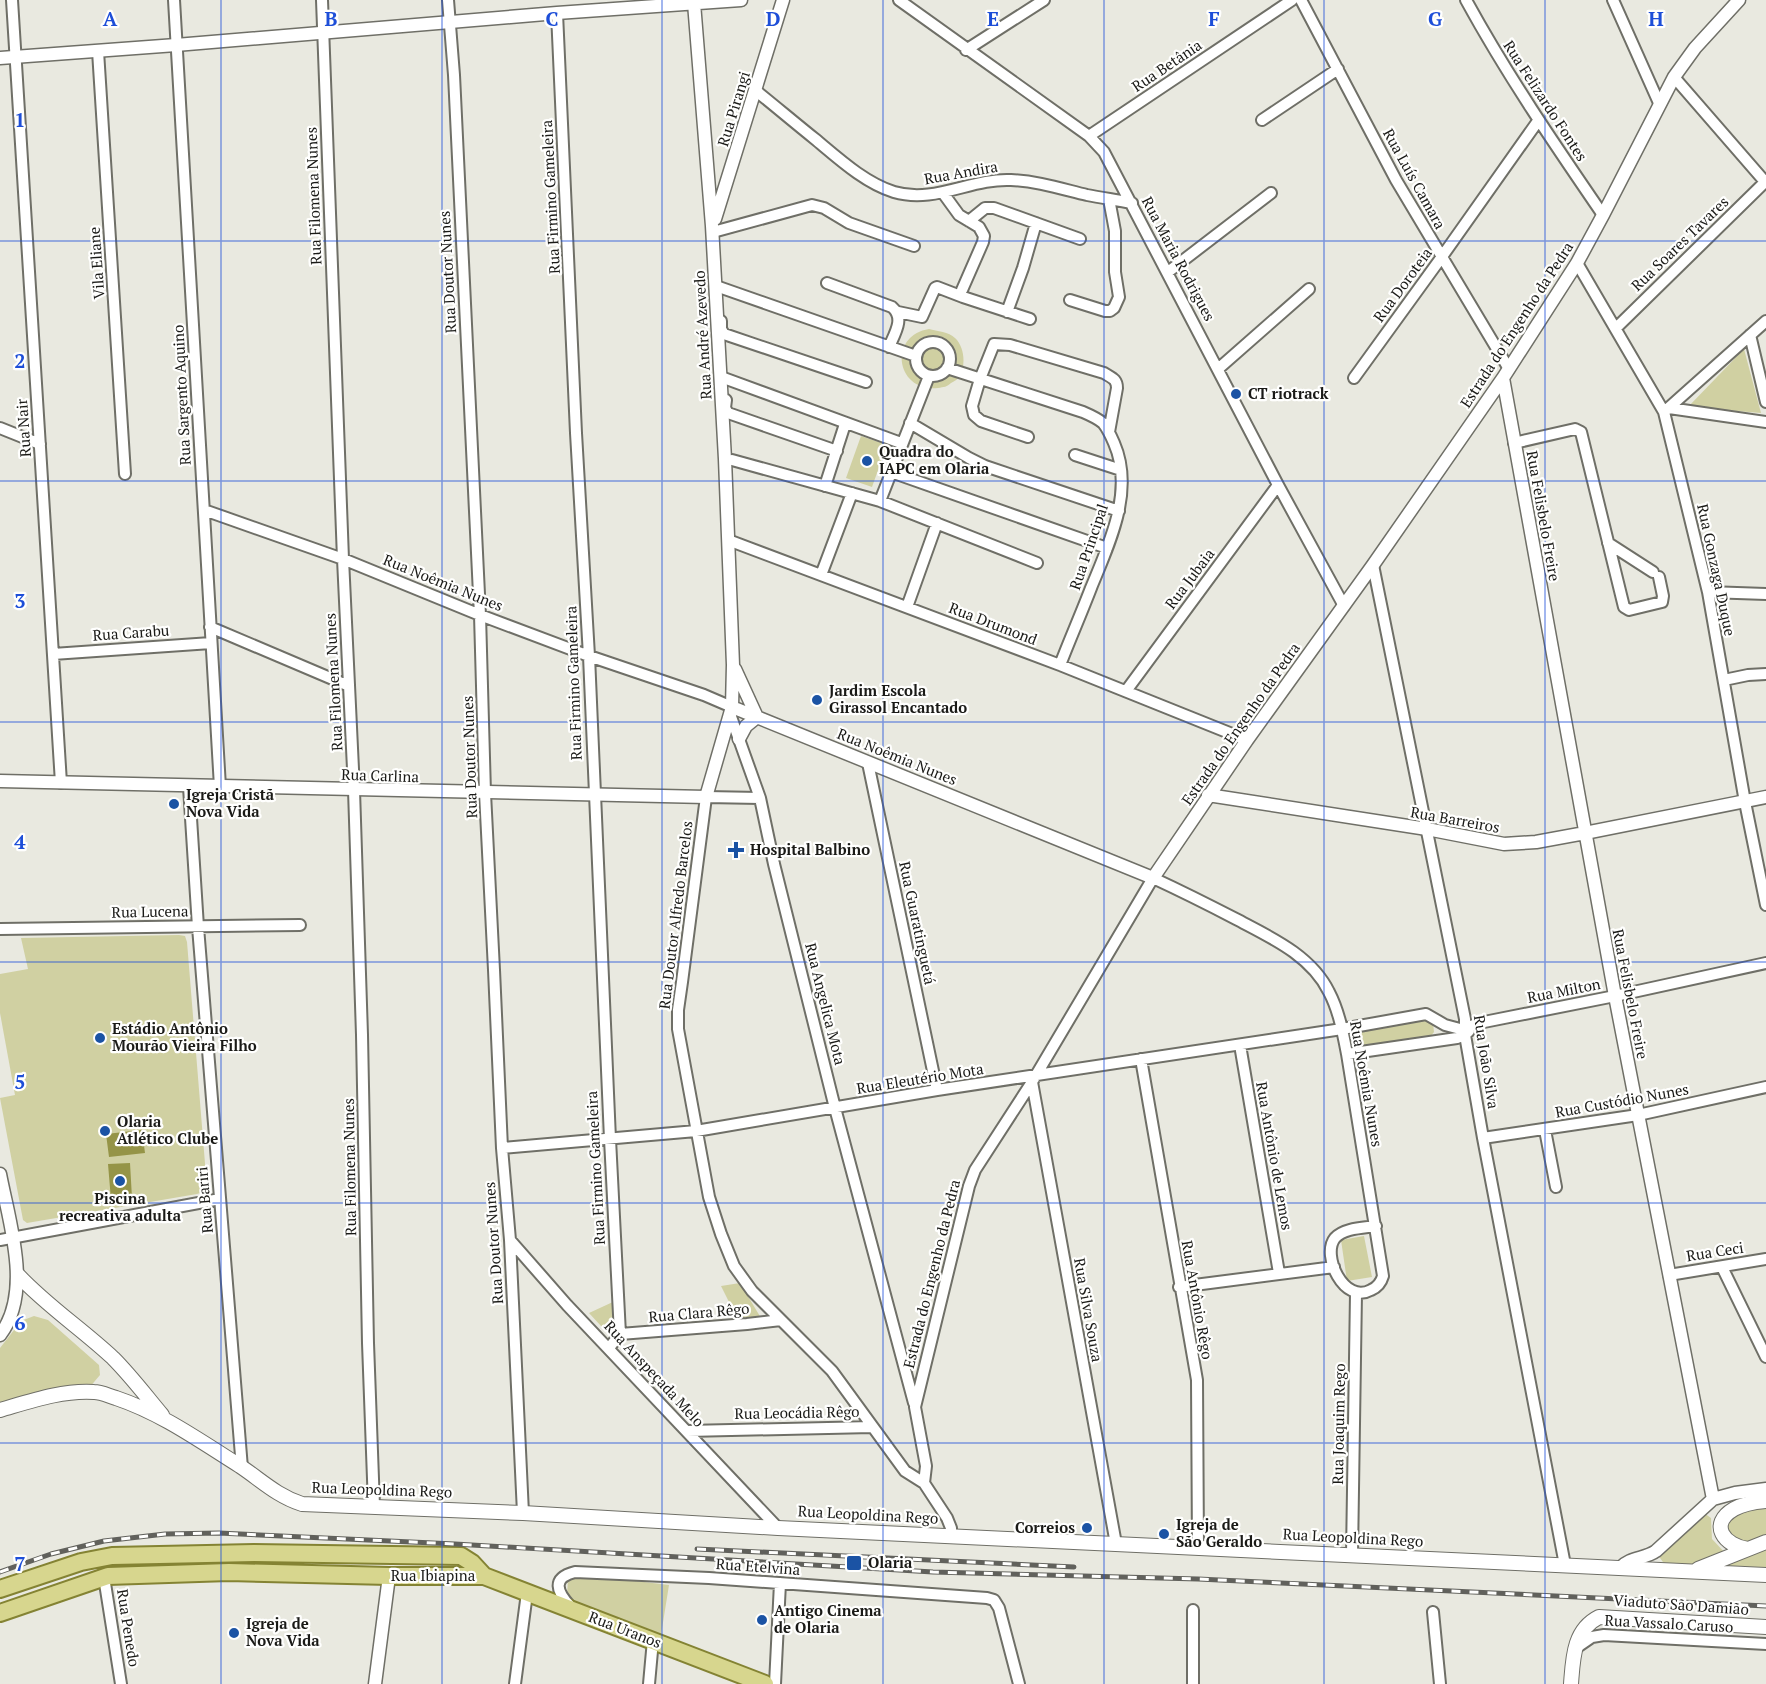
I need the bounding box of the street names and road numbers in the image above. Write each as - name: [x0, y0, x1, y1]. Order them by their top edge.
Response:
- street label: Rua Betânia: [1128, 34, 1206, 96]
- street label: Rua Felizardo Fontes: [1499, 36, 1592, 165]
- street label: Rua Pirangi: [712, 69, 754, 149]
- street label: Rua Firmino Gameleira: [536, 119, 564, 275]
- street label: Rua Luís Camara: [1379, 125, 1451, 233]
- street label: Rua Filomena Nunes: [301, 127, 325, 265]
- street label: Rua Andira: [922, 156, 1000, 188]
- street label: Rua Soares Tavares: [1626, 192, 1732, 295]
- street label: Rua Maria Rodrigues: [1138, 193, 1220, 324]
- street label: Rua Doutor Nunes: [434, 210, 460, 334]
- street label: Vila Eliane: [84, 226, 109, 300]
- street label: Estrada do Engenho da Pedra: [1455, 237, 1578, 411]
- street label: Rua Doroteia: [1368, 243, 1436, 326]
- street label: Rua André Azevedo: [689, 270, 715, 400]
- street label: Rua Sargento Aquino: [167, 324, 195, 466]
- street label: Rua Nair: [11, 398, 35, 458]
- street label: Rua Felisbelo Freire: [1523, 449, 1565, 583]
- street label: Rua Principal: [1064, 501, 1112, 592]
- street label: Rua Gonzaga Duque: [1693, 502, 1741, 638]
- street label: Rua Jubaia: [1160, 544, 1219, 613]
- street label: Rua Noêmia Nunes: [381, 549, 506, 615]
- street label: Rua Drumond: [946, 597, 1040, 649]
- street label: Rua Firmino Gameleira: [560, 605, 586, 761]
- street label: Rua Filomena Nunes: [319, 613, 347, 751]
- street label: Rua Carabu: [92, 619, 170, 645]
- street label: Estrada do Engenho da Pedra: [1176, 638, 1304, 809]
- street label: Rua Doutor Nunes: [457, 695, 481, 819]
- street label: Rua Noêmia Nunes: [835, 723, 960, 789]
- street label: Rua Carlina: [341, 764, 420, 786]
- street label: Rua Barreiros: [1409, 801, 1501, 837]
- street label: Rua Doutor Alfredo Barcelos: [654, 820, 696, 1010]
- street label: Rua Guaratinguetá: [895, 859, 941, 987]
- street label: Rua Lucena: [111, 900, 189, 922]
- street label: Rua Felisbelo Freire: [1609, 927, 1653, 1061]
- street label: Rua Angelica Mota: [801, 941, 851, 1067]
- street label: Rua Milton: [1525, 973, 1602, 1007]
- street label: Rua João Silva: [1470, 1014, 1504, 1111]
- street label: Rua Noêmia Nunes: [1346, 1019, 1388, 1148]
- street label: Rua Eleutério Mota: [855, 1058, 985, 1098]
- street label: Rua Custódio Nunes: [1553, 1078, 1690, 1122]
- street label: Rua Antônio de Lemos: [1252, 1080, 1298, 1232]
- street label: Rua Firmino Gameleira: [581, 1090, 609, 1246]
- street label: Rua Filomena Nunes: [338, 1098, 360, 1236]
- street label: Rua Bariri: [191, 1166, 217, 1234]
- street label: Estrada do Engenho da Pedra: [898, 1177, 964, 1370]
- street label: Rua Doutor Nunes: [479, 1181, 507, 1305]
- street label: Rua Ceci: [1685, 1237, 1745, 1265]
- street label: Rua Antônio Rêgo: [1178, 1239, 1218, 1361]
- street label: Rua Silva Souza: [1070, 1256, 1108, 1364]
- street label: Rua Clara Rêgo: [648, 1298, 750, 1326]
- street label: Rua Anspeçada Melo: [600, 1316, 709, 1431]
- street label: Rua Joaquim Rego: [1327, 1363, 1349, 1485]
- street label: Rua Leocádia Rêgo: [734, 1401, 860, 1423]
- street label: Rua Leopoldina Rego: [311, 1477, 453, 1501]
- street label: Rua Leopoldina Rego: [797, 1500, 939, 1528]
- street label: Rua Leopoldina Rego: [1282, 1523, 1424, 1551]
- street label: Rua Etelvina: [715, 1553, 801, 1579]
- street label: Rua Ibiapina: [391, 1565, 476, 1585]
- street label: Rua Penedo: [113, 1588, 145, 1668]
- street label: Viaduto São Damião: [1613, 1589, 1750, 1619]
- street label: Rua Uranos: [586, 1606, 665, 1652]
- street label: Rua Vassalo Caruso: [1604, 1610, 1734, 1636]

